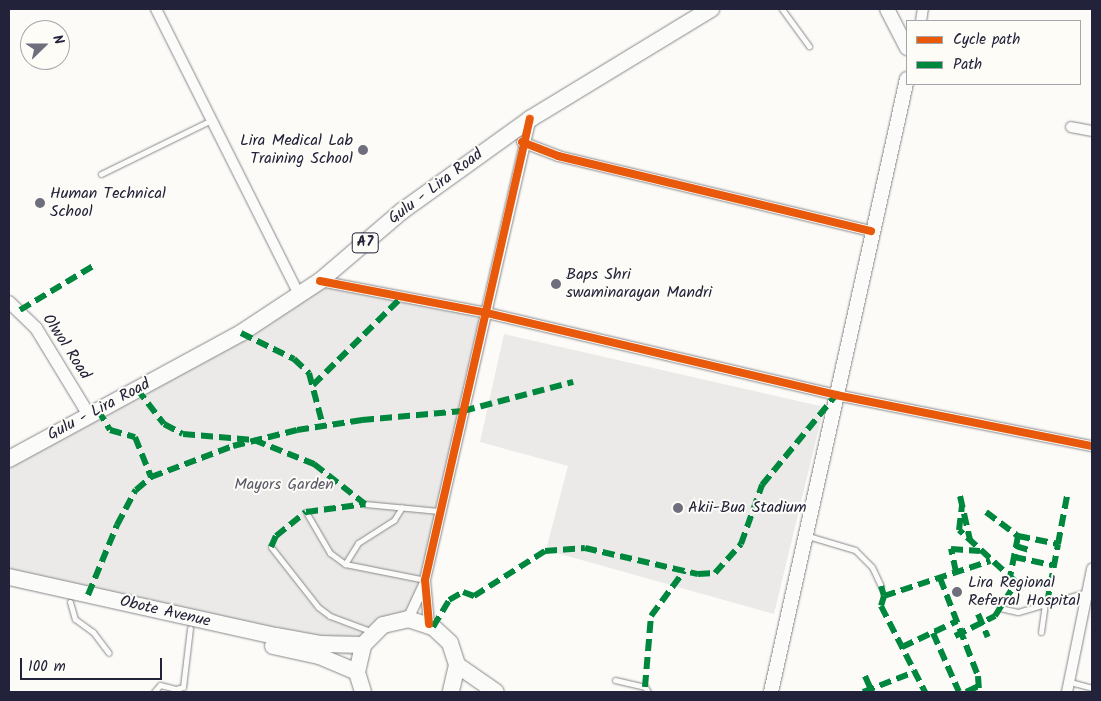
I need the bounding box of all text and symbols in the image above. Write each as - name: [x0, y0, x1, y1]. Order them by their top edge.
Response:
- north arrow: [20, 20, 70, 70]
- legend: [906, 20, 1081, 85]
- text: Cycle path: [953, 28, 1020, 52]
- text: N: [46, 32, 70, 48]
- text: Path: [953, 53, 982, 77]
- place label: Lira Medical Lab Training School: [240, 131, 353, 169]
- marker: Lira Medical Lab Training School: [357, 144, 369, 156]
- street label: Gulu - Lira Road: [385, 145, 487, 229]
- place label: Human Technical School: [50, 184, 166, 222]
- marker: Human Technical School: [34, 197, 46, 209]
- road number: A7: [351, 230, 379, 256]
- place label: Baps Shri swaminarayan Mandri: [566, 265, 712, 303]
- marker: Baps Shri swaminarayan Mandri: [550, 278, 562, 290]
- street label: Olwol Road: [38, 311, 94, 383]
- street label: Gulu - Lira Road: [45, 375, 153, 445]
- park label: Mayors Garden: [234, 475, 334, 495]
- place label: Akii-Bua Stadium: [688, 498, 806, 518]
- marker: Akii-Bua Stadium: [672, 502, 684, 514]
- place label: Lira Regional Referral Hospital: [968, 573, 1080, 611]
- marker: Lira Regional Referral Hospital: [950, 585, 964, 599]
- street label: Obote Avenue: [118, 592, 212, 632]
- scale bar: [22, 648, 165, 680]
- text: 100 m: [28, 655, 66, 679]

